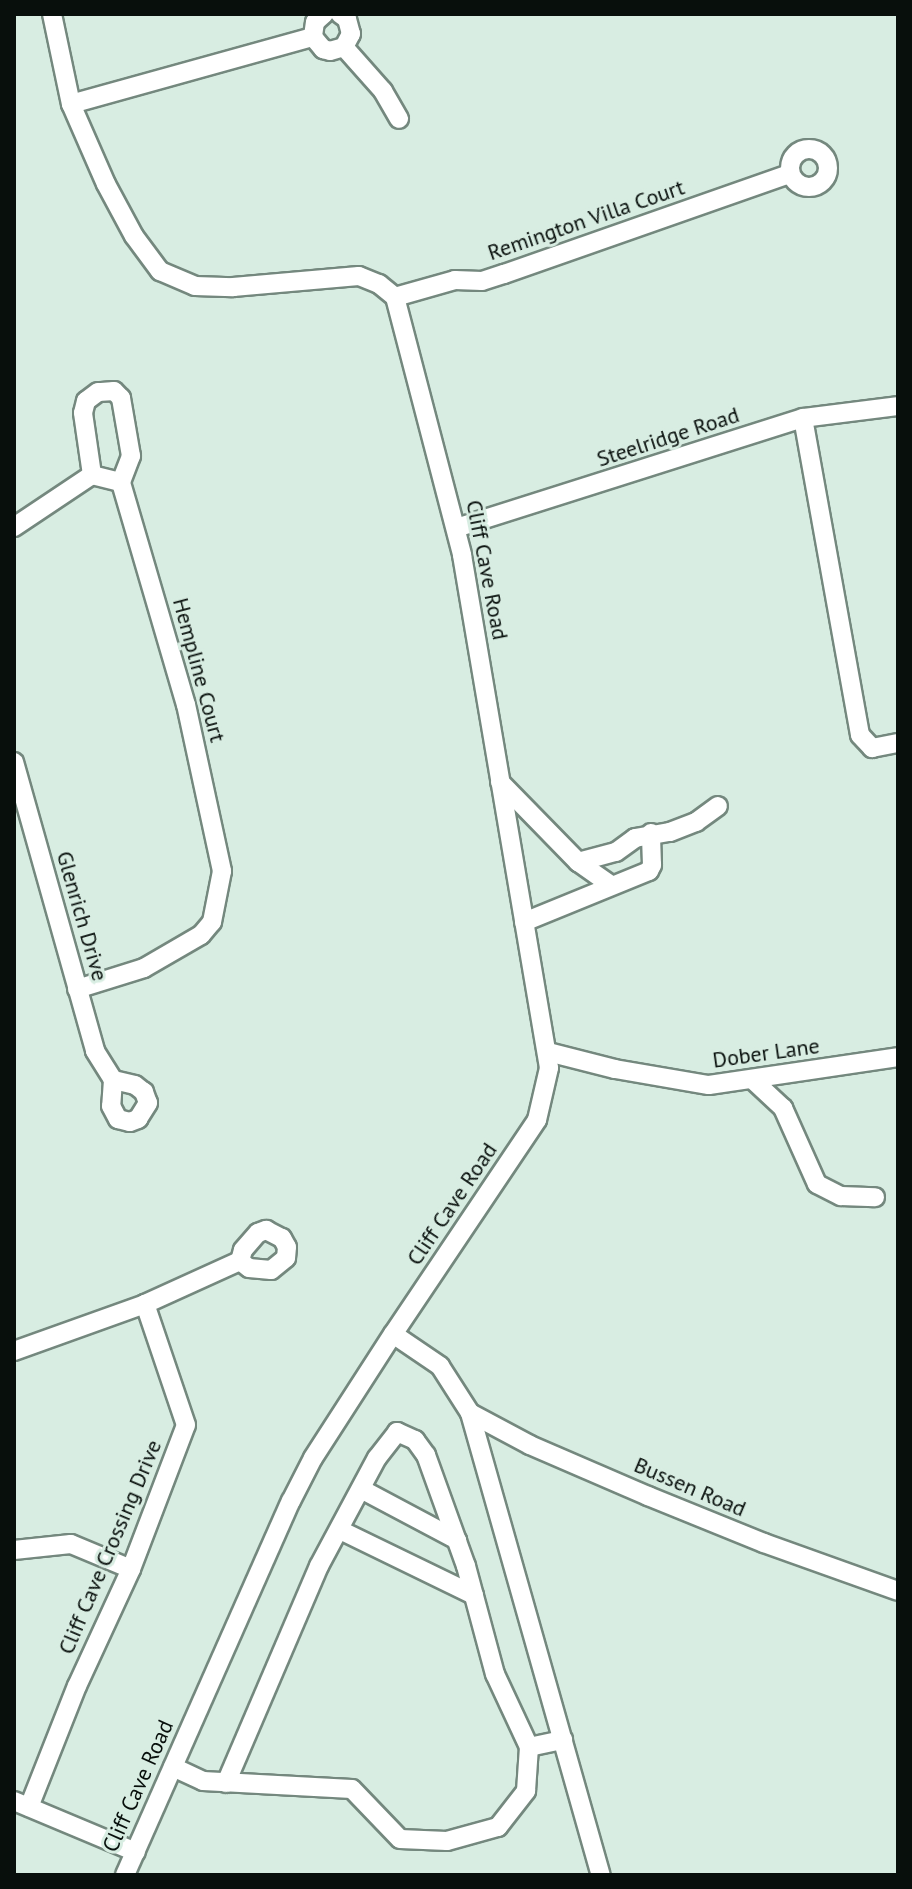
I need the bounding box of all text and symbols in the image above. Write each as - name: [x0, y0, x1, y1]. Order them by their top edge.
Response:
- street label: Remington Villa Court: [484, 174, 688, 266]
- street label: Steelridge Road: [594, 402, 742, 472]
- street label: Cliff Cave Road: [461, 498, 513, 642]
- street label: Hempline Court: [167, 595, 231, 745]
- street label: Glenrich Drive: [51, 848, 113, 984]
- street label: Dober Lane: [711, 1032, 821, 1074]
- street label: Cliff Cave Road: [401, 1138, 503, 1270]
- street label: Cliff Cave Crossing Drive: [53, 1436, 167, 1658]
- street label: Bussen Road: [630, 1452, 750, 1522]
- street label: Cliff Cave Road: [97, 1716, 179, 1856]

